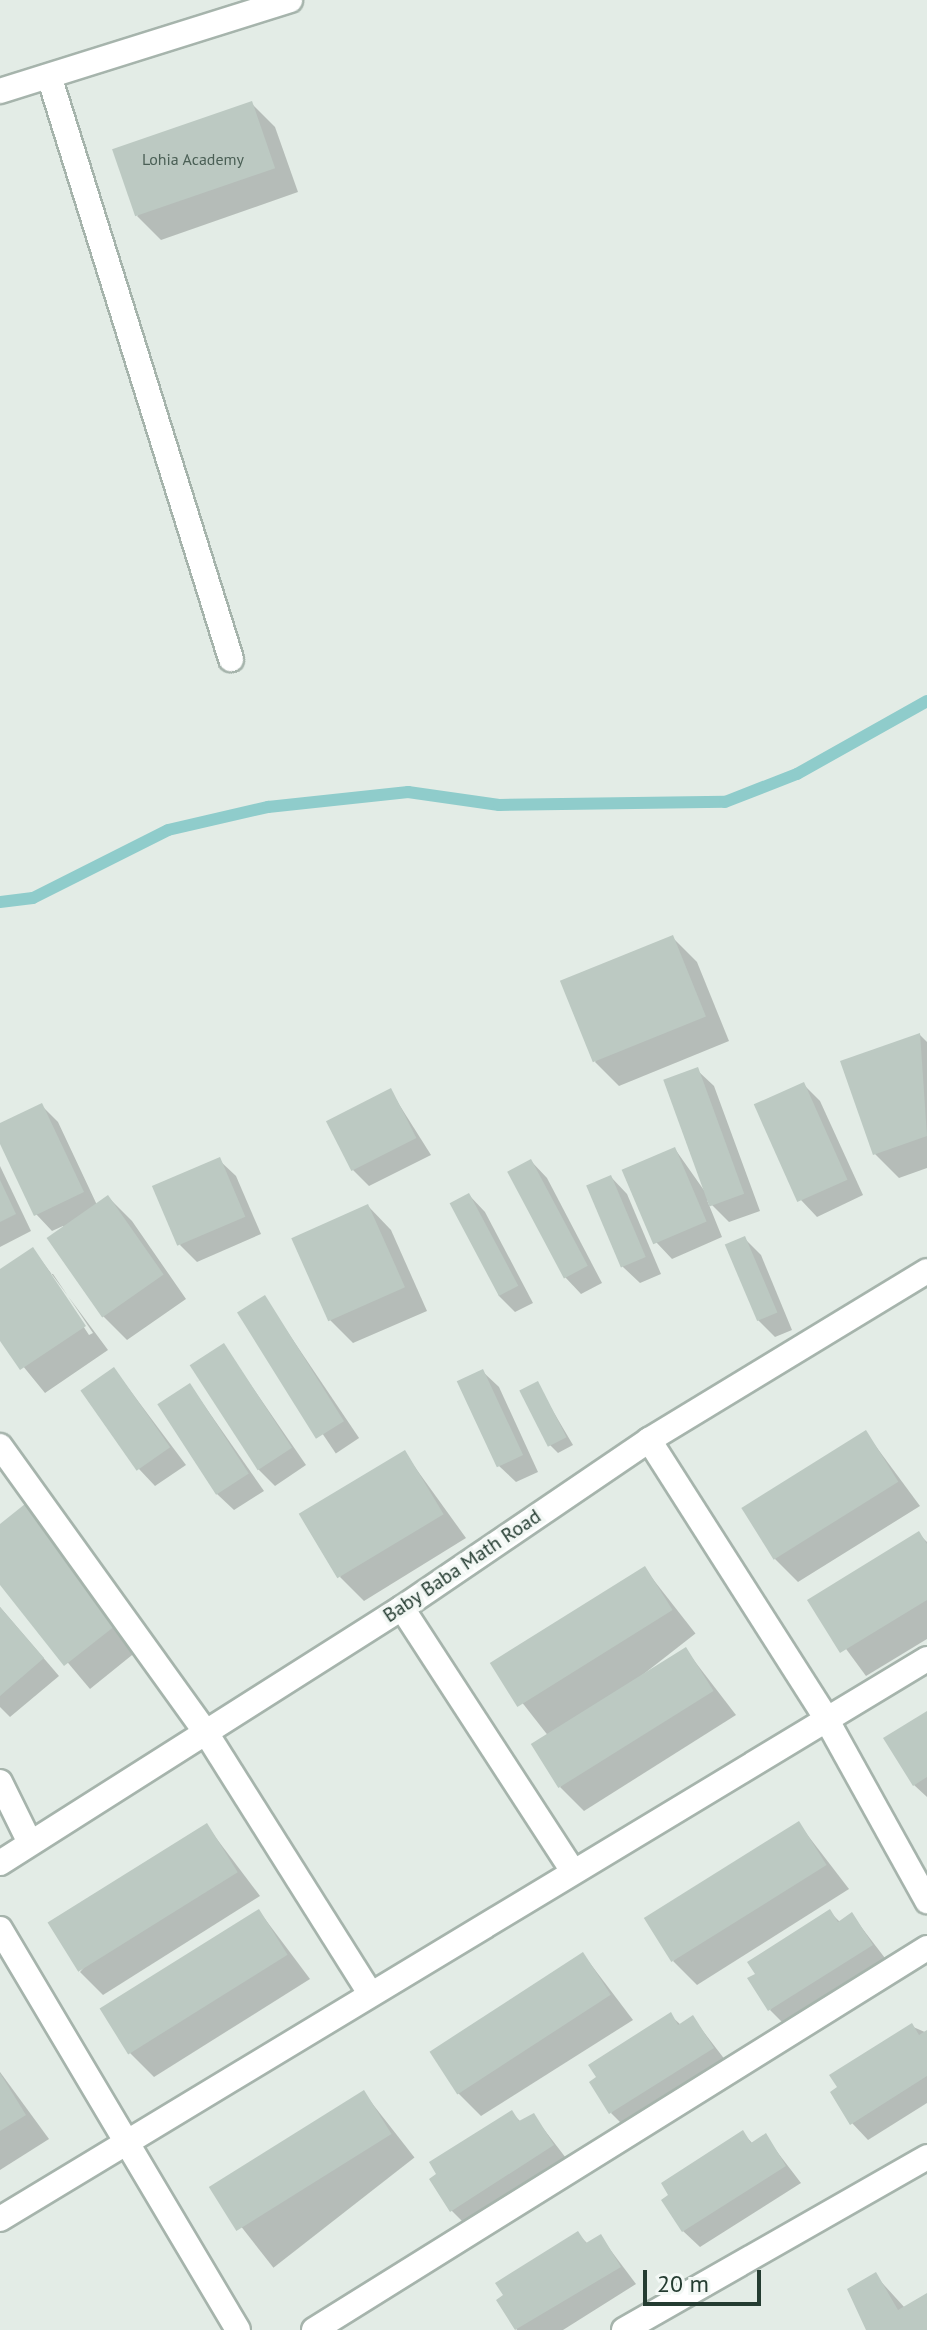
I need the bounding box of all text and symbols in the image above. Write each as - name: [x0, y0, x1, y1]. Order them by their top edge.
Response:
- house number: Lohia Academy: [142, 149, 244, 169]
- street label: Baby Baba Math Road: [378, 1504, 546, 1628]
- scale bar: [647, 2254, 765, 2304]
- text: 20 m: [657, 2268, 709, 2299]

